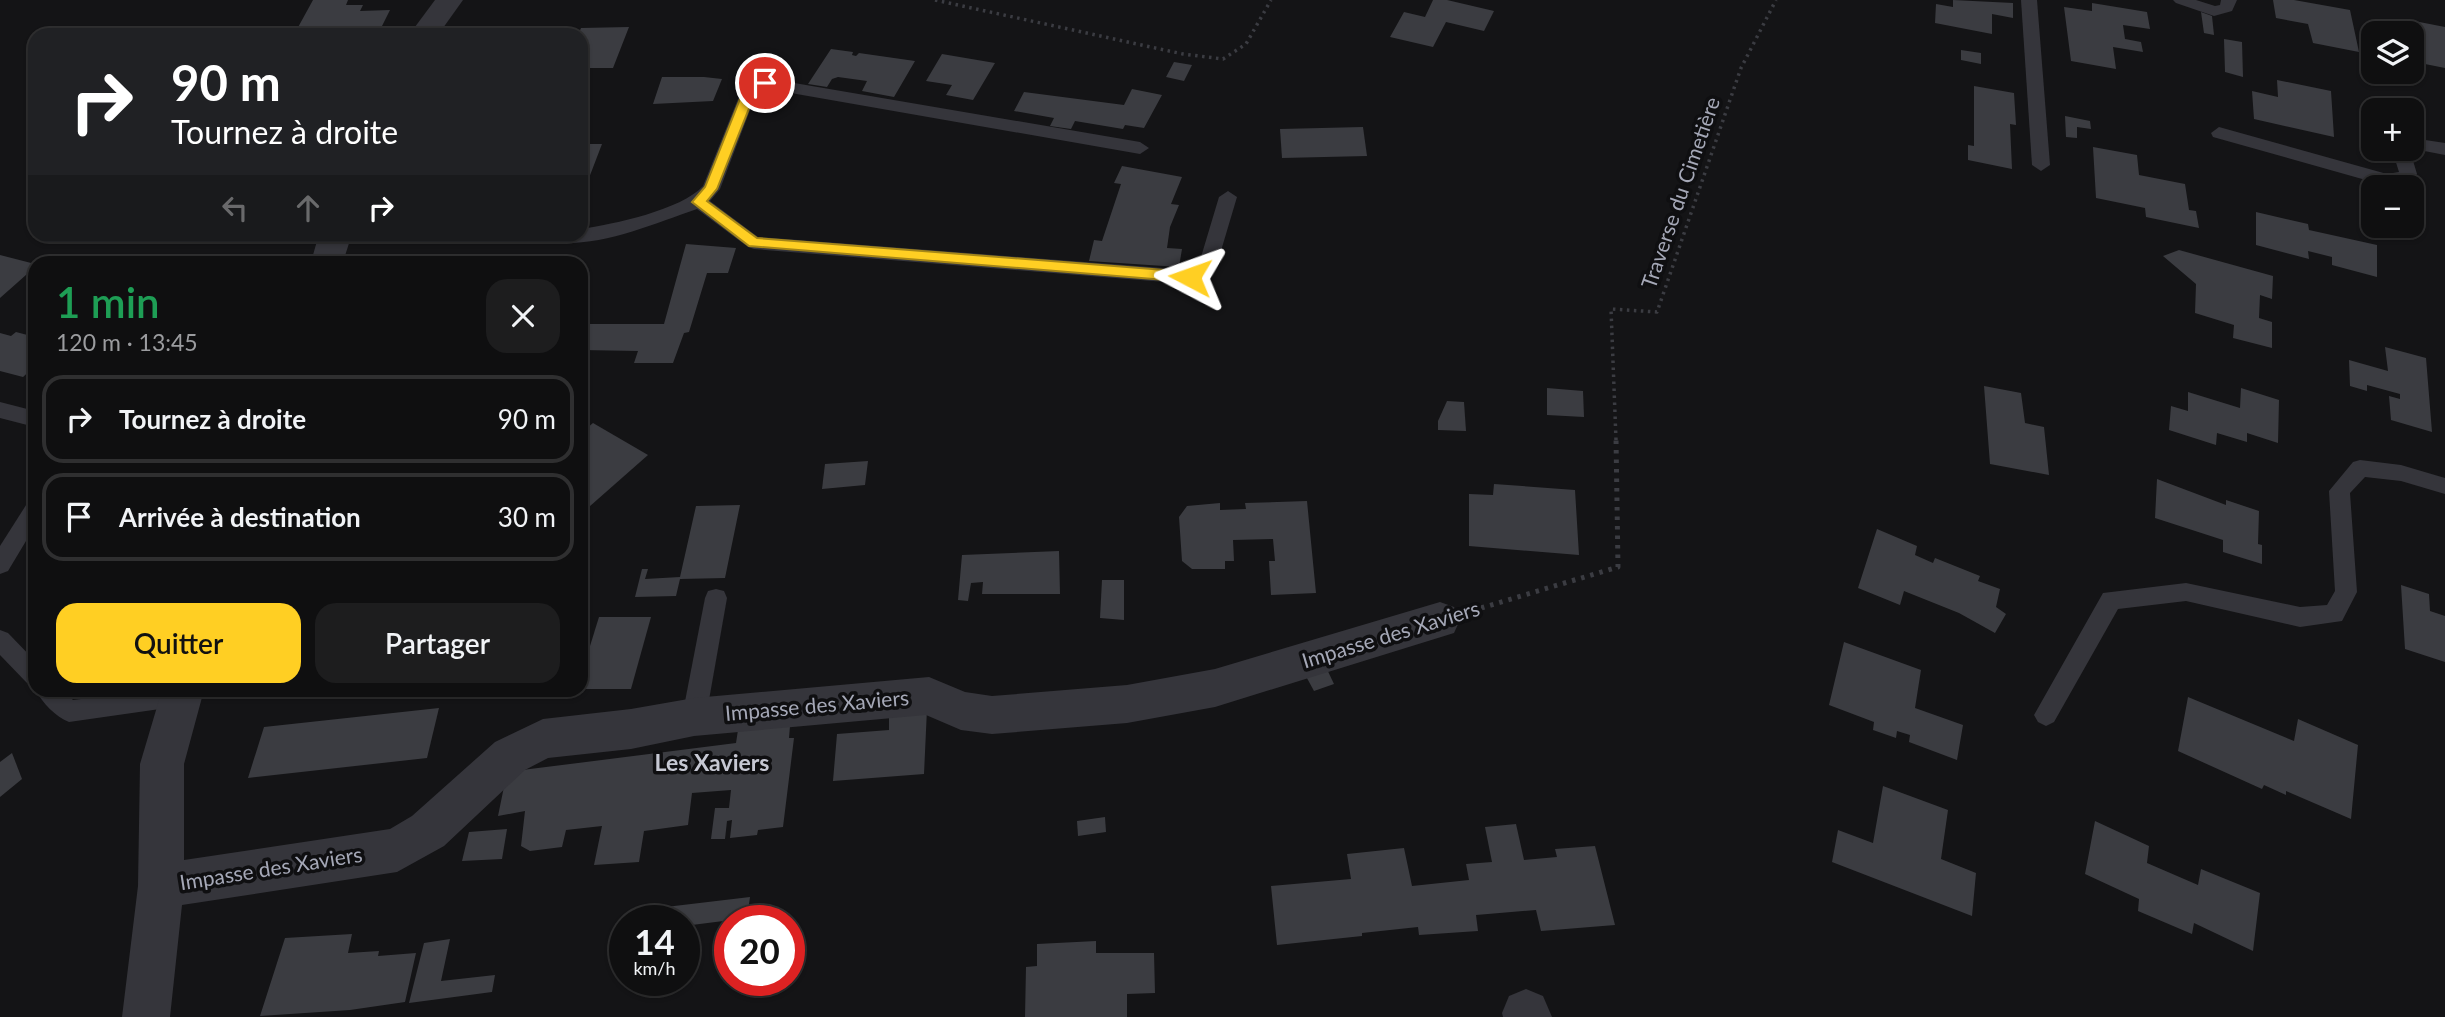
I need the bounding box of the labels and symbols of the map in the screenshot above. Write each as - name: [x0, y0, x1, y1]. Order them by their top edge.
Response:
- pin: [735, 53, 795, 113]
- street label: Traverse du Cimetière: [1635, 93, 1724, 292]
- position arrow: [1153, 240, 1227, 314]
- street label: Impasse des Xaviers: [1299, 595, 1482, 672]
- street label: Impasse des Xaviers: [724, 684, 910, 725]
- district label: Les Xaviers: [655, 748, 769, 776]
- street label: Impasse des Xaviers: [178, 841, 364, 894]
- speed limit sign: 20: [714, 905, 805, 996]

